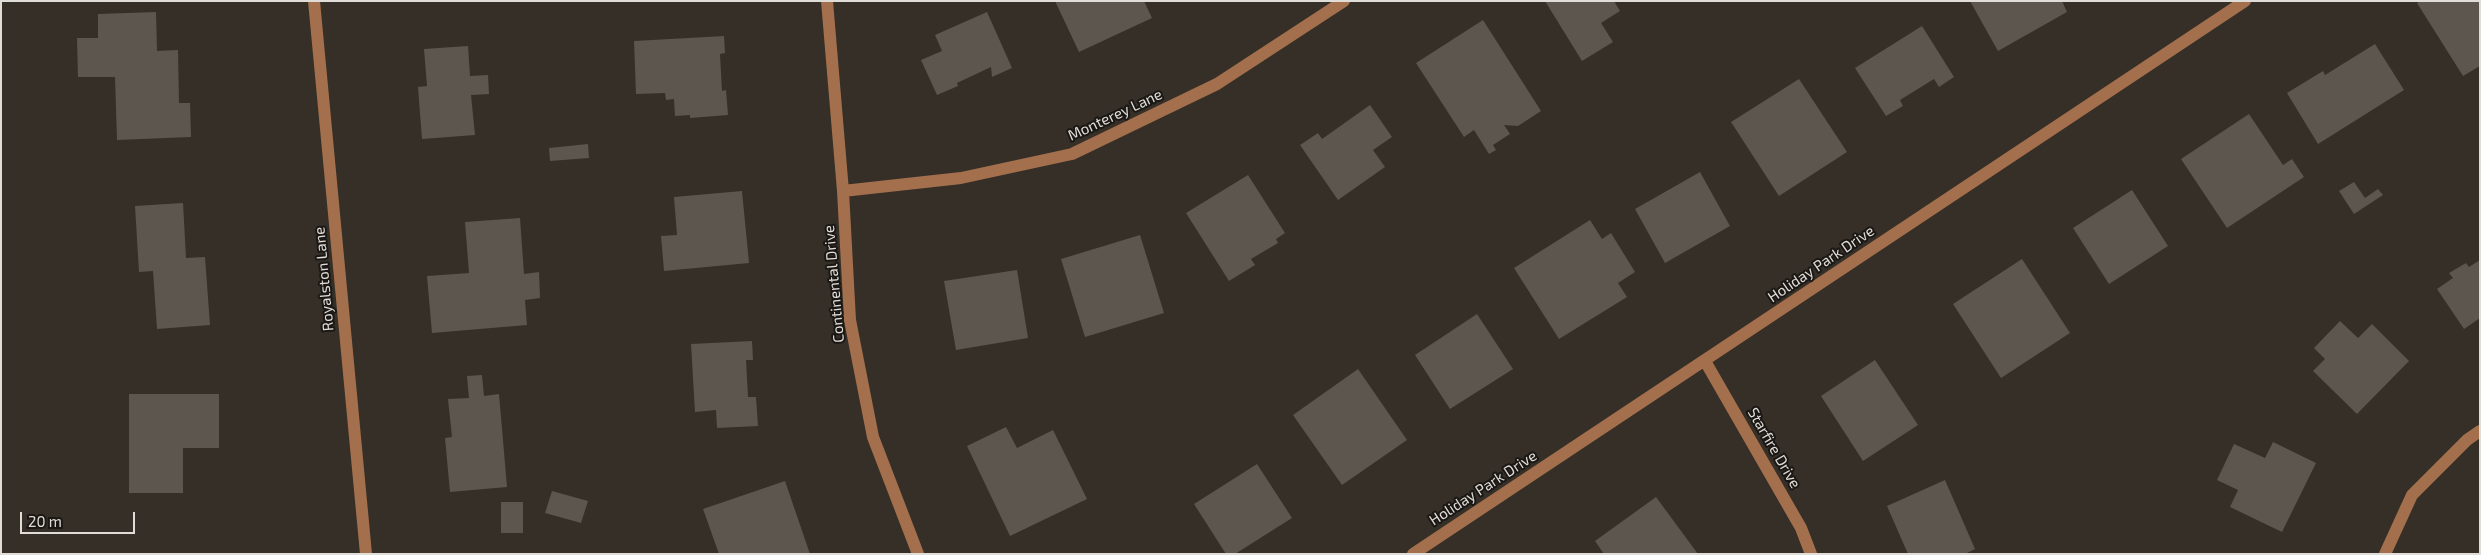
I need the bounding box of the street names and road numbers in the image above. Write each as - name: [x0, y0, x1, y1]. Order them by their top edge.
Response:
- street label: Monterey Lane: [1065, 85, 1165, 145]
- street label: Holiday Park Drive: [1764, 222, 1878, 306]
- street label: Continental Drive: [820, 224, 848, 344]
- street label: Royalston Lane: [310, 226, 338, 332]
- street label: Starfire Drive: [1744, 404, 1804, 492]
- street label: Holiday Park Drive: [1426, 447, 1540, 529]

